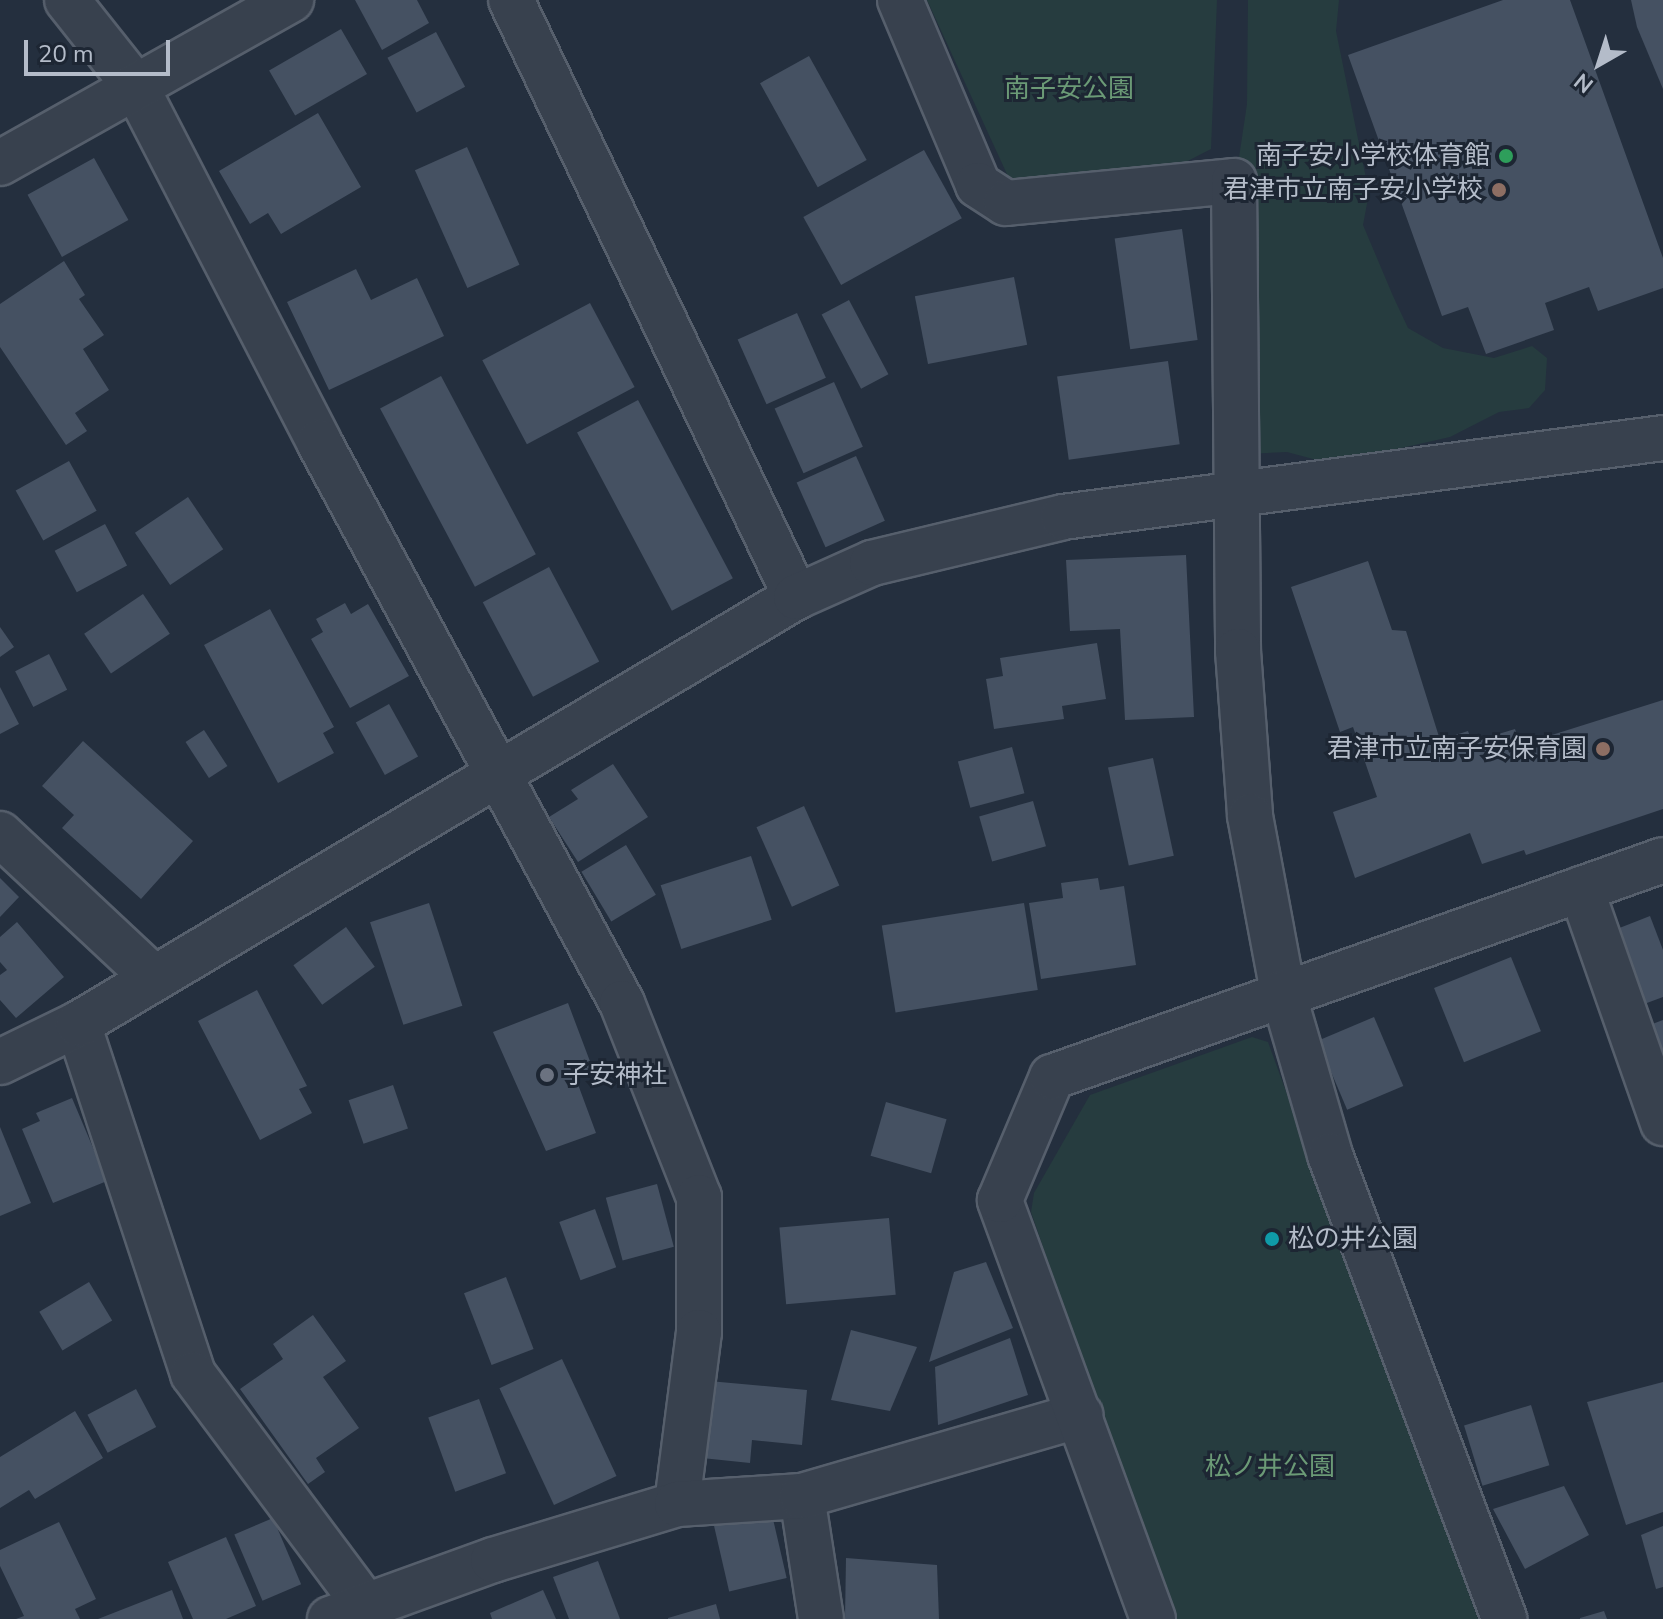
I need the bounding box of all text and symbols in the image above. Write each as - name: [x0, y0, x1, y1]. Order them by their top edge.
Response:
- scale bar: [28, 24, 174, 74]
- north arrow: [1559, 24, 1639, 104]
- text: 20 m: [38, 38, 94, 70]
- text: N: [1568, 66, 1600, 99]
- park label: 南子安公園: [1004, 73, 1134, 105]
- place label: 南子安小学校体育館: [1256, 140, 1490, 172]
- marker: 南子安小学校体育館: [1497, 147, 1515, 165]
- place label: 君津市立南子安小学校: [1223, 174, 1483, 206]
- marker: 君津市立南子安小学校: [1490, 181, 1508, 199]
- place label: 君津市立南子安保育園: [1327, 733, 1587, 765]
- marker: 君津市立南子安保育園: [1594, 740, 1612, 758]
- place label: 子安神社: [563, 1059, 667, 1091]
- marker: 子安神社: [538, 1066, 556, 1084]
- place label: 松の井公園: [1288, 1223, 1418, 1255]
- marker: 松の井公園: [1263, 1230, 1281, 1248]
- park label: 松ノ井公園: [1205, 1451, 1335, 1483]

